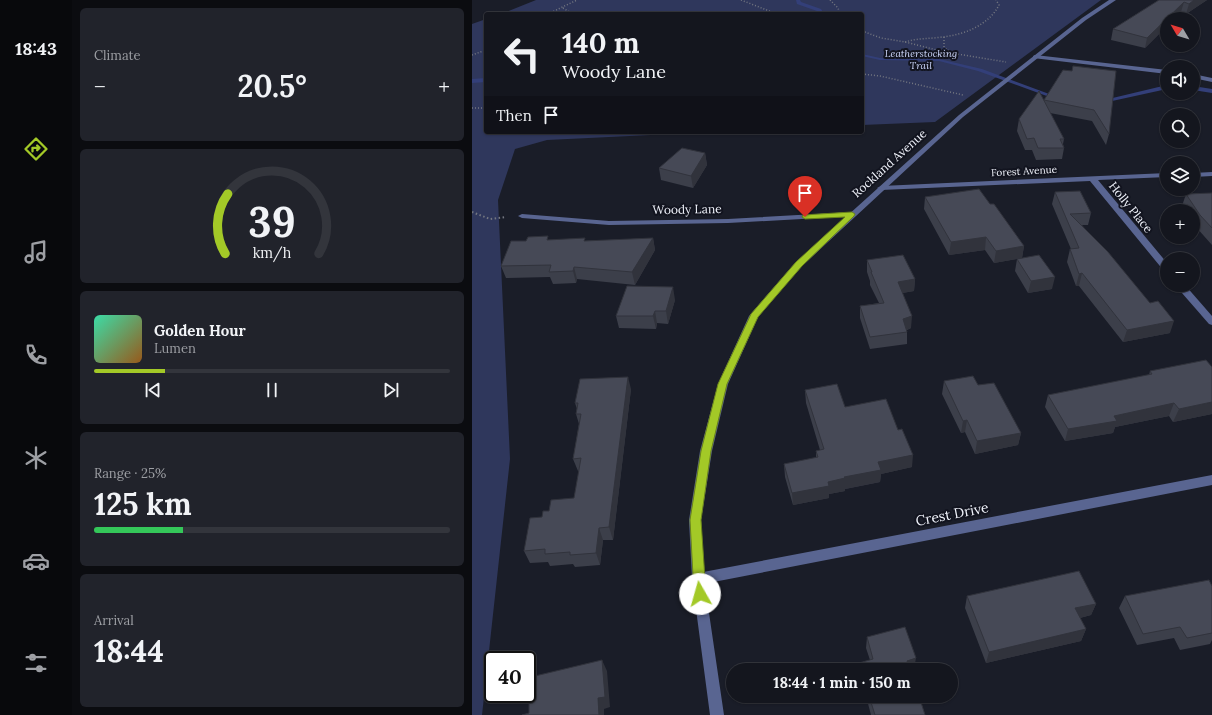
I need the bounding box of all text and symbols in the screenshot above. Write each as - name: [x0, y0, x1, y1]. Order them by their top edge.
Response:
- north arrow: [1160, 12, 1200, 52]
- map controls: [1160, 12, 1200, 292]
- text: 140 m: [562, 25, 640, 61]
- icon: left: [496, 28, 548, 80]
- text: 18:43: [15, 37, 57, 60]
- text: Climate: [94, 47, 141, 64]
- park label: Leatherstocking Trail: [885, 47, 957, 72]
- text: Woody Lane: [562, 60, 666, 83]
- button: sound: [1160, 60, 1200, 100]
- text: 20.5°: [237, 67, 307, 105]
- text: −: [94, 72, 106, 100]
- text: +: [438, 72, 450, 100]
- icon: arrive: [540, 104, 562, 126]
- text: Then: [496, 106, 532, 125]
- button: search: [1160, 108, 1200, 148]
- street label: Rockland Avenue: [849, 125, 930, 200]
- icon: directions: [22, 135, 50, 163]
- button: layers: [1160, 156, 1200, 196]
- street label: Forest Avenue: [991, 163, 1058, 179]
- pin: [788, 176, 822, 217]
- street label: Holly Place: [1106, 178, 1157, 236]
- icon: arrive: [794, 182, 816, 204]
- text: 39: [248, 195, 296, 248]
- street label: Woody Lane: [652, 201, 722, 217]
- button: +: [1160, 204, 1200, 244]
- icon: music: [22, 238, 50, 266]
- text: km/h: [253, 244, 292, 263]
- button: −: [1160, 252, 1200, 292]
- text: Golden Hour: [154, 321, 246, 340]
- text: Lumen: [154, 340, 196, 357]
- icon: phone: [22, 341, 50, 369]
- icon: previous: [142, 379, 164, 401]
- icon: pause: [261, 379, 283, 401]
- icon: next: [380, 379, 402, 401]
- icon: climate: [22, 444, 50, 472]
- text: Range · 25%: [94, 465, 166, 482]
- text: 125 km: [94, 485, 192, 523]
- street label: Crest Drive: [914, 498, 990, 530]
- icon: car: [22, 547, 50, 575]
- position arrow: [679, 573, 721, 615]
- text: Arrival: [94, 612, 134, 629]
- text: 18:44: [94, 632, 164, 670]
- icon: filters: [22, 649, 50, 677]
- speed limit sign: 40: [484, 651, 536, 703]
- text: 18:44 · 1 min · 150 m: [773, 673, 911, 692]

